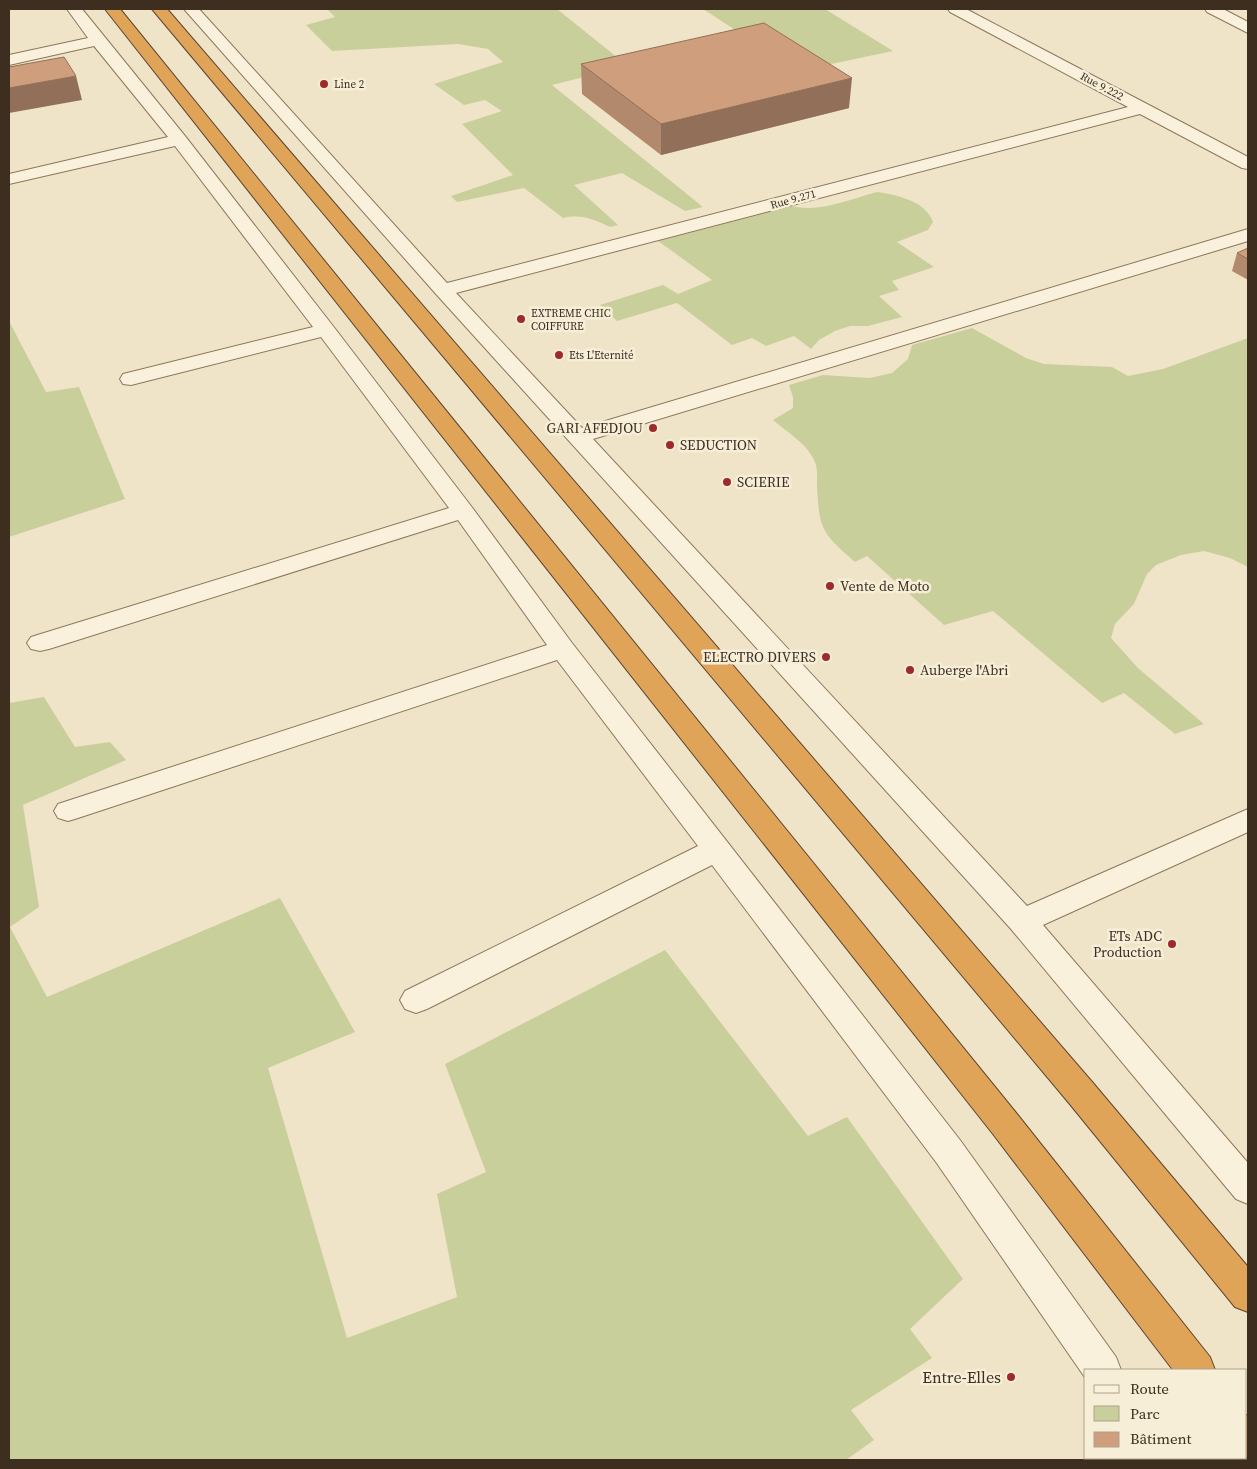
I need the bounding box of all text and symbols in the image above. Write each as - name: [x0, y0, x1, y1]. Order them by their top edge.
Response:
- street label: Rue 9.222: [1078, 69, 1126, 104]
- place label: Line 2: [334, 77, 365, 92]
- marker: Line 2: [318, 78, 330, 90]
- street label: Rue 9.271: [769, 186, 818, 213]
- place label: EXTREME CHIC COIFFURE: [531, 306, 611, 334]
- marker: EXTREME CHIC COIFFURE: [515, 313, 527, 325]
- place label: Ets L'Eternité: [569, 348, 634, 363]
- marker: Ets L'Eternité: [553, 349, 565, 361]
- place label: GARI AFEDJOU: [547, 418, 643, 438]
- marker: GARI AFEDJOU: [647, 422, 659, 434]
- place label: SEDUCTION: [680, 435, 757, 455]
- marker: SEDUCTION: [664, 439, 676, 451]
- place label: SCIERIE: [737, 472, 789, 492]
- marker: SCIERIE: [721, 476, 733, 488]
- place label: Vente de Moto: [840, 576, 930, 596]
- marker: Vente de Moto: [824, 580, 836, 592]
- place label: ELECTRO DIVERS: [703, 647, 816, 667]
- marker: ELECTRO DIVERS: [820, 651, 832, 663]
- place label: Auberge l'Abri: [920, 660, 1008, 680]
- marker: Auberge l'Abri: [904, 664, 916, 676]
- place label: ETs ADC Production: [1093, 926, 1163, 962]
- marker: ETs ADC Production: [1166, 938, 1178, 950]
- place label: Entre-Elles: [922, 1366, 1001, 1388]
- legend: [1084, 1369, 1247, 1459]
- marker: Entre-Elles: [1005, 1371, 1017, 1383]
- text: Route: [1130, 1378, 1169, 1399]
- text: Parc: [1130, 1403, 1160, 1424]
- text: Bâtiment: [1130, 1428, 1192, 1449]

